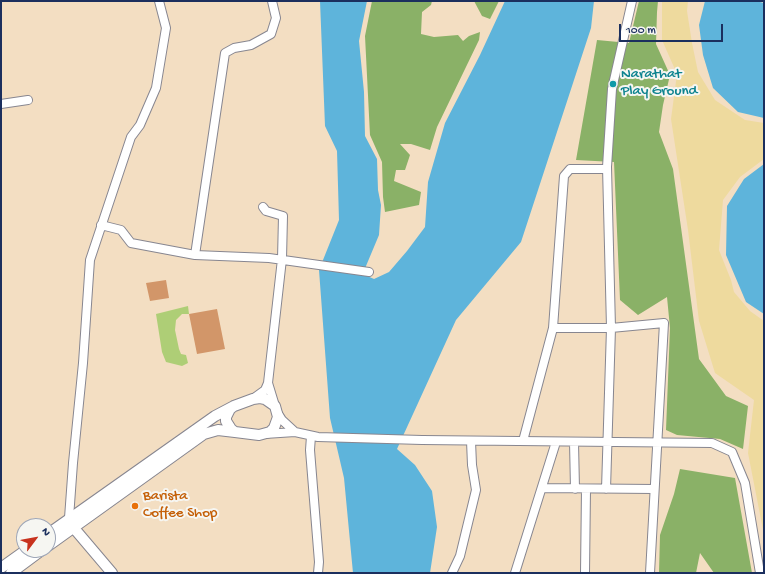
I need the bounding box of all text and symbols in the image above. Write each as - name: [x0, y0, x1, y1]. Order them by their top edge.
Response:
- scale bar: [621, 16, 725, 42]
- text: 100 m: [626, 24, 656, 38]
- place label: Narathat Play Ground: [621, 66, 697, 101]
- marker: Narathat Play Ground: [608, 79, 618, 89]
- place label: Barista Coffee Shop: [143, 488, 217, 523]
- marker: Barista Coffee Shop: [130, 501, 140, 511]
- north arrow: [16, 518, 56, 558]
- text: N: [38, 526, 52, 538]

